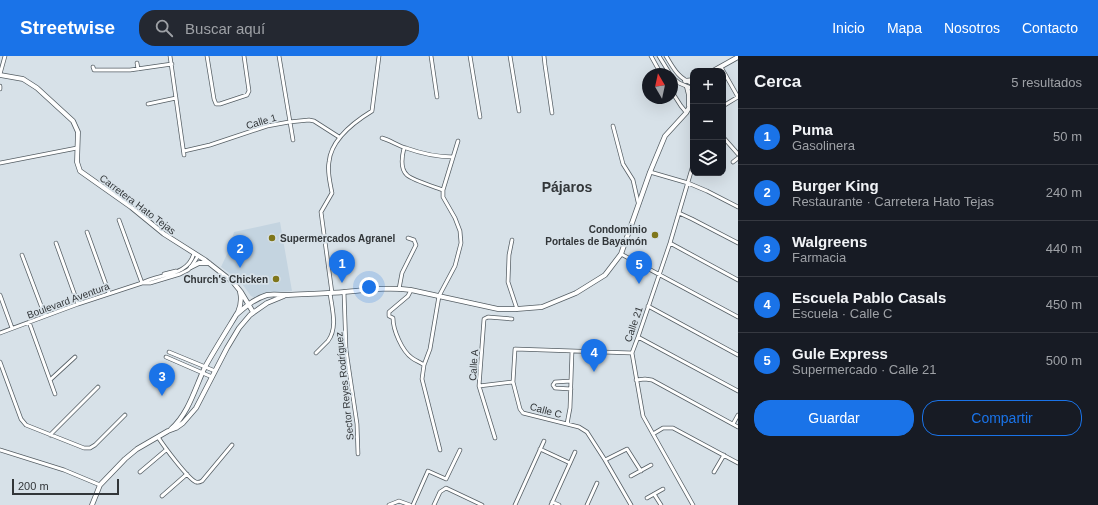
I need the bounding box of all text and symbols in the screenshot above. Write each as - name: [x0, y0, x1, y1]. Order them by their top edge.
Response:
- search box: [139, 10, 419, 46]
- text: Streetwise: [20, 17, 115, 38]
- icon: search: [153, 17, 175, 39]
- text: Buscar aquí: [185, 20, 265, 37]
- text: Inicio: [832, 20, 865, 36]
- text: Mapa: [887, 20, 922, 36]
- text: Nosotros: [944, 20, 1000, 36]
- text: Contacto: [1022, 20, 1078, 36]
- north arrow: [642, 68, 678, 104]
- map controls: [690, 68, 726, 176]
- button: +: [690, 68, 726, 104]
- text: Cerca: [754, 72, 801, 91]
- text: 5 resultados: [1011, 75, 1082, 90]
- button: −: [690, 104, 726, 140]
- street label: Calle 1: [245, 112, 278, 131]
- text: Puma: [792, 121, 833, 138]
- text: 1: [763, 129, 771, 144]
- text: 50 m: [1053, 129, 1082, 144]
- text: Gasolinera: [792, 138, 855, 153]
- button: layers: [690, 140, 726, 176]
- street label: Carretera Hato Tejas: [98, 172, 178, 237]
- text: Burger King: [792, 177, 879, 194]
- district label: Pájaros: [542, 179, 593, 195]
- text: 2: [763, 185, 771, 200]
- text: 240 m: [1046, 185, 1082, 200]
- text: Restaurante · Carretera Hato Tejas: [792, 194, 994, 209]
- place label: Condominio Portales de Bayamón: [545, 224, 647, 247]
- marker: Condominio Portales de Bayamón: [650, 230, 660, 240]
- marker: Supermercados Agranel: [267, 233, 277, 243]
- place label: Supermercados Agranel: [280, 233, 395, 244]
- text: Walgreens: [792, 233, 867, 250]
- pin: 2: [227, 235, 253, 268]
- text: 3: [763, 241, 771, 256]
- text: 440 m: [1046, 241, 1082, 256]
- pin: 1: [329, 250, 355, 283]
- text: Farmacia: [792, 250, 846, 265]
- pin: 5: [626, 251, 652, 284]
- place label: Church's Chicken: [183, 274, 268, 285]
- marker: Church's Chicken: [271, 274, 281, 284]
- your location: [359, 277, 379, 297]
- street label: Boulevard Aventura: [25, 280, 111, 321]
- text: Escuela Pablo Casals: [792, 289, 946, 306]
- text: 4: [763, 297, 771, 312]
- text: 450 m: [1046, 297, 1082, 312]
- street label: Calle 21: [622, 305, 645, 343]
- text: Escuela · Calle C: [792, 306, 892, 321]
- street label: Sector Reyes Rodríguez: [333, 331, 356, 441]
- pin: 4: [581, 339, 607, 372]
- text: Gule Express: [792, 345, 888, 362]
- street label: Calle A: [467, 349, 480, 381]
- text: 5: [763, 353, 771, 368]
- text: 500 m: [1046, 353, 1082, 368]
- text: Supermercado · Calle 21: [792, 362, 937, 377]
- pin: 3: [149, 363, 175, 396]
- button: Guardar: [754, 400, 914, 436]
- button: Compartir: [922, 400, 1082, 436]
- street label: Calle C: [529, 401, 563, 420]
- scale bar: [12, 477, 119, 496]
- text: 200 m: [18, 480, 49, 492]

